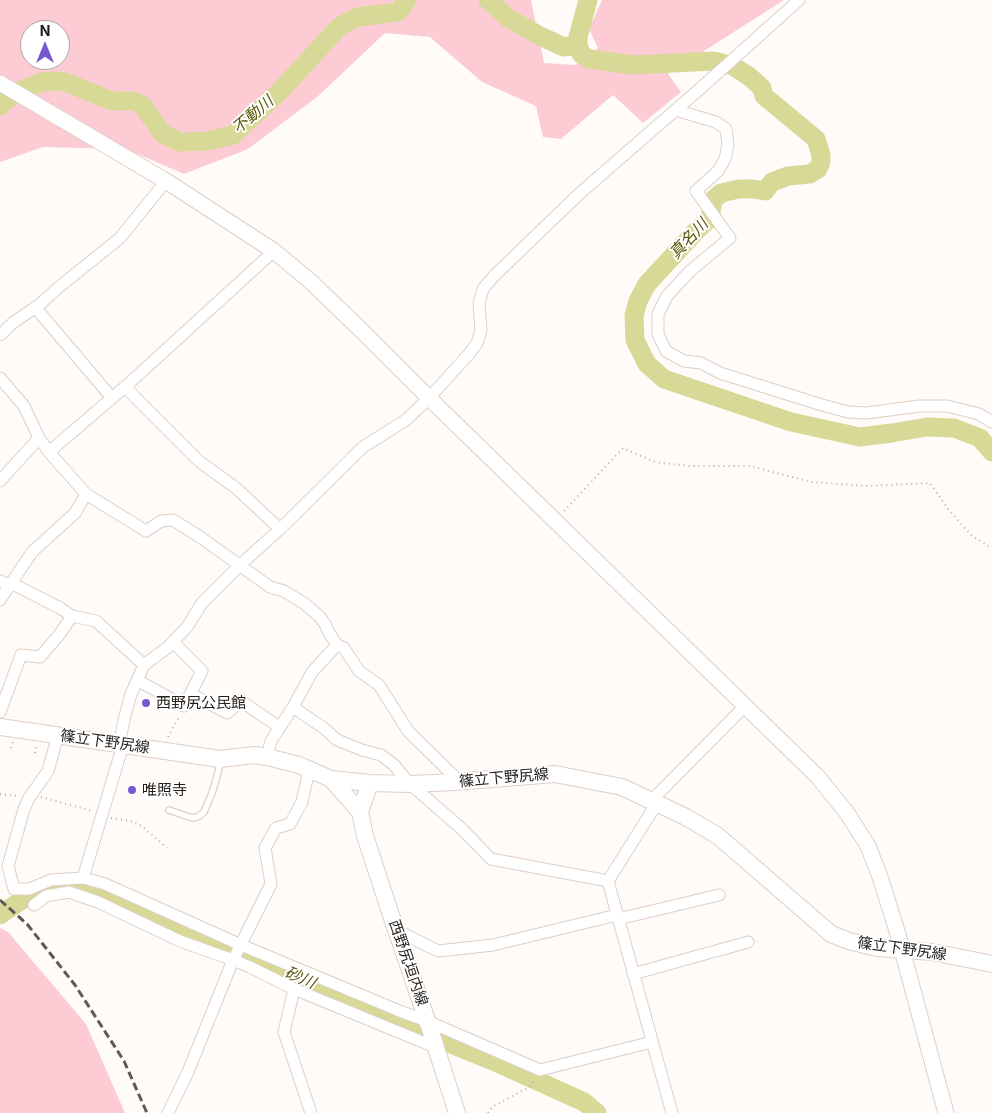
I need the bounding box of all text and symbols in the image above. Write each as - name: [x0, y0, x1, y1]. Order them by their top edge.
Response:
- north arrow: [20, 20, 70, 70]
- text: N: [40, 22, 50, 39]
- water label: 不動川: [229, 92, 277, 138]
- water label: 真名川: [666, 215, 712, 263]
- place label: 西野尻公民館: [156, 694, 246, 712]
- marker: 西野尻公民館: [140, 697, 152, 709]
- street label: 篠立下野尻線: [59, 727, 151, 757]
- street label: 篠立下野尻線: [458, 765, 550, 791]
- place label: 唯照寺: [142, 781, 187, 799]
- marker: 唯照寺: [126, 784, 138, 796]
- street label: 西野尻垣内線: [385, 918, 431, 1008]
- street label: 篠立下野尻線: [856, 934, 948, 964]
- water label: 砂川: [282, 963, 318, 993]

